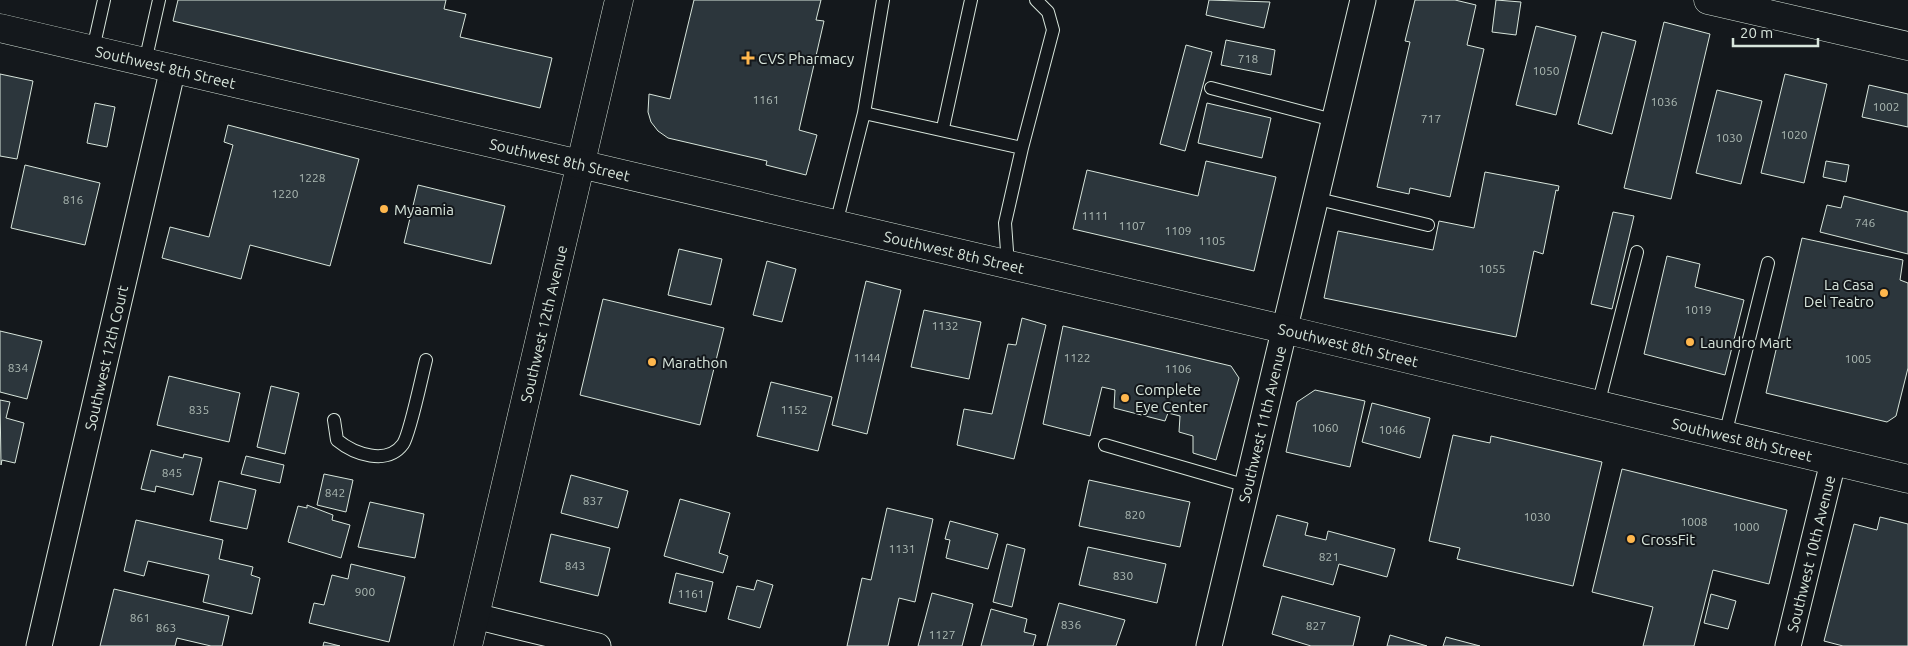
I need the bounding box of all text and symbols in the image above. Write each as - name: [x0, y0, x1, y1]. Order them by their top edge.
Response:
- scale bar: [1733, 15, 1818, 47]
- text: 20 m: [1740, 24, 1773, 41]
- street label: Southwest 8th Street: [94, 42, 238, 92]
- place label: CVS Pharmacy: [758, 50, 854, 67]
- marker: CVS Pharmacy: [742, 52, 754, 64]
- house number: 718: [1238, 52, 1258, 65]
- house number: 1050: [1532, 64, 1560, 77]
- house number: 1161: [752, 93, 780, 106]
- house number: 1036: [1650, 95, 1678, 108]
- house number: 1002: [1872, 100, 1900, 113]
- house number: 717: [1421, 112, 1441, 125]
- house number: 1020: [1780, 128, 1808, 141]
- house number: 1030: [1715, 131, 1743, 144]
- street label: Southwest 8th Street: [488, 135, 632, 184]
- house number: 1228: [298, 171, 326, 184]
- house number: 1220: [271, 187, 299, 200]
- house number: 816: [63, 193, 83, 206]
- place label: Myaamia: [394, 201, 454, 218]
- marker: Myaamia: [378, 203, 390, 215]
- house number: 1111: [1081, 209, 1109, 222]
- house number: 746: [1855, 216, 1875, 229]
- house number: 1107: [1118, 219, 1146, 232]
- house number: 1109: [1164, 224, 1192, 237]
- street label: Southwest 8th Street: [882, 227, 1026, 277]
- house number: 1105: [1198, 234, 1226, 247]
- street label: Southwest 12th Avenue: [517, 243, 570, 404]
- house number: 1055: [1478, 262, 1506, 275]
- place label: La Casa Del Teatro: [1804, 276, 1874, 310]
- street label: Southwest 12th Court: [81, 283, 131, 432]
- marker: La Casa Del Teatro: [1878, 287, 1890, 299]
- house number: 1019: [1684, 303, 1712, 316]
- house number: 1132: [931, 319, 959, 332]
- street label: Southwest 8th Street: [1276, 320, 1420, 370]
- place label: Laundro Mart: [1700, 334, 1792, 351]
- marker: Laundro Mart: [1684, 336, 1696, 348]
- street label: Southwest 11th Avenue: [1235, 344, 1289, 504]
- house number: 1144: [853, 351, 881, 364]
- house number: 1122: [1063, 351, 1091, 364]
- house number: 1005: [1844, 352, 1872, 365]
- place label: Marathon: [662, 354, 728, 371]
- marker: Marathon: [646, 356, 658, 368]
- house number: 834: [8, 361, 28, 374]
- house number: 1106: [1164, 362, 1192, 375]
- place label: Complete Eye Center: [1135, 381, 1208, 415]
- marker: Complete Eye Center: [1119, 392, 1131, 404]
- house number: 835: [189, 403, 209, 416]
- house number: 1152: [780, 403, 808, 416]
- street label: Southwest 8th Street: [1670, 414, 1814, 464]
- house number: 1060: [1311, 421, 1339, 434]
- house number: 1046: [1378, 423, 1406, 436]
- house number: 845: [162, 466, 182, 479]
- street label: Southwest 10th Avenue: [1783, 474, 1838, 634]
- house number: 842: [325, 486, 345, 499]
- house number: 837: [583, 494, 603, 507]
- house number: 820: [1125, 508, 1145, 521]
- house number: 1030: [1523, 510, 1551, 523]
- house number: 1008: [1680, 515, 1708, 528]
- house number: 1000: [1732, 520, 1760, 533]
- place label: CrossFit: [1641, 531, 1695, 548]
- marker: CrossFit: [1625, 533, 1637, 545]
- house number: 1131: [888, 542, 916, 555]
- house number: 821: [1319, 550, 1339, 563]
- house number: 843: [565, 559, 585, 572]
- house number: 830: [1113, 569, 1133, 582]
- house number: 900: [355, 585, 375, 598]
- house number: 1161: [677, 587, 705, 600]
- house number: 861: [130, 611, 150, 624]
- house number: 836: [1061, 618, 1081, 631]
- house number: 827: [1306, 619, 1326, 632]
- house number: 863: [156, 621, 176, 634]
- house number: 1127: [928, 628, 956, 641]

